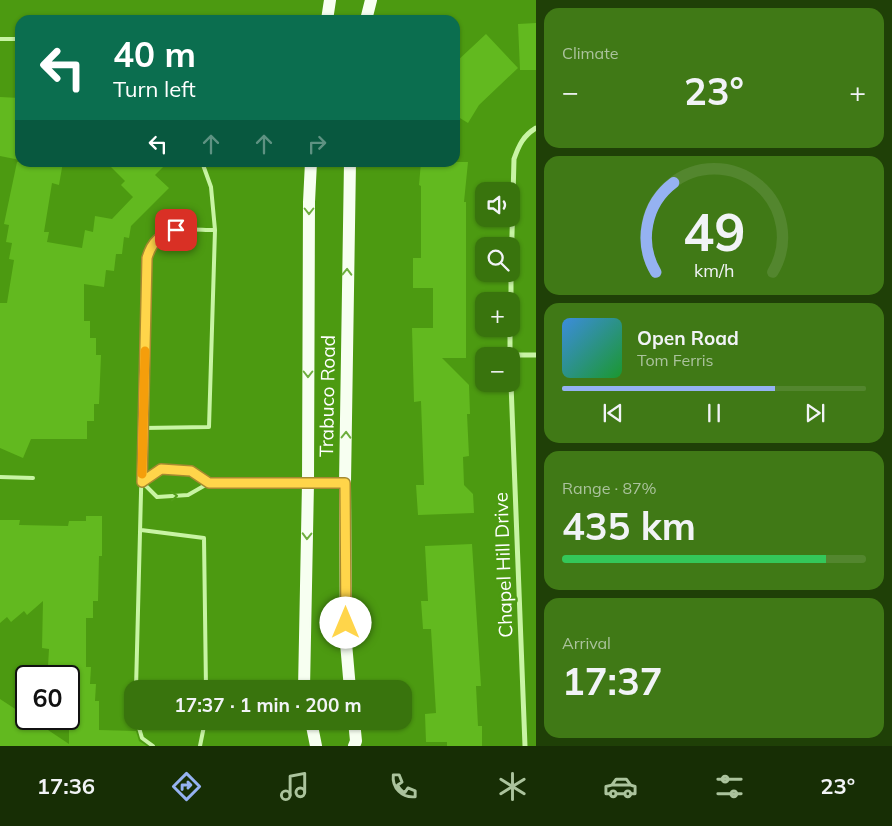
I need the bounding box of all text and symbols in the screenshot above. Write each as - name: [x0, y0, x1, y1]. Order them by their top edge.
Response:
- text: 40 m: [113, 32, 196, 76]
- icon: left: [30, 35, 95, 100]
- text: Climate: [562, 43, 618, 63]
- text: 23°: [684, 67, 744, 115]
- text: −: [562, 74, 579, 109]
- text: +: [849, 74, 866, 109]
- text: Turn left: [113, 75, 196, 103]
- icon: left: [144, 130, 172, 158]
- icon: ahead: [197, 130, 225, 158]
- icon: ahead: [250, 130, 278, 158]
- icon: right: [303, 130, 331, 158]
- map controls: [475, 182, 520, 392]
- button: sound: [475, 182, 520, 227]
- text: 49: [683, 199, 745, 264]
- one-way arrow: [304, 208, 314, 215]
- pin: [155, 209, 197, 251]
- icon: arrive: [162, 216, 190, 244]
- button: search: [475, 237, 520, 282]
- text: km/h: [694, 259, 734, 281]
- one-way arrow: [342, 268, 352, 276]
- button: +: [475, 292, 520, 337]
- text: Open Road: [637, 326, 739, 350]
- street label: Trabuco Road: [314, 335, 340, 457]
- button: −: [475, 347, 520, 392]
- text: Tom Ferris: [637, 350, 714, 370]
- one-way arrow: [303, 370, 313, 378]
- icon: previous: [599, 399, 627, 427]
- icon: pause: [700, 399, 728, 427]
- icon: next: [801, 399, 829, 427]
- one-way arrow: [341, 430, 351, 438]
- text: Range · 87%: [562, 478, 657, 498]
- one-way arrow: [170, 490, 178, 501]
- street label: Chapel Hill Drive: [488, 492, 518, 638]
- text: 435 km: [562, 502, 696, 550]
- one-way arrow: [302, 532, 312, 540]
- position arrow: [319, 596, 371, 648]
- text: Arrival: [562, 633, 611, 653]
- text: 17:37: [562, 657, 663, 705]
- speed limit sign: 60: [15, 665, 80, 730]
- text: 17:37 · 1 min · 200 m: [174, 693, 362, 717]
- icon: directions: [169, 769, 204, 804]
- icon: music: [277, 769, 312, 804]
- icon: phone: [386, 769, 421, 804]
- icon: climate: [495, 769, 530, 804]
- icon: car: [603, 769, 638, 804]
- icon: filters: [712, 769, 747, 804]
- text: 17:36: [37, 772, 95, 800]
- text: 23°: [820, 772, 855, 800]

